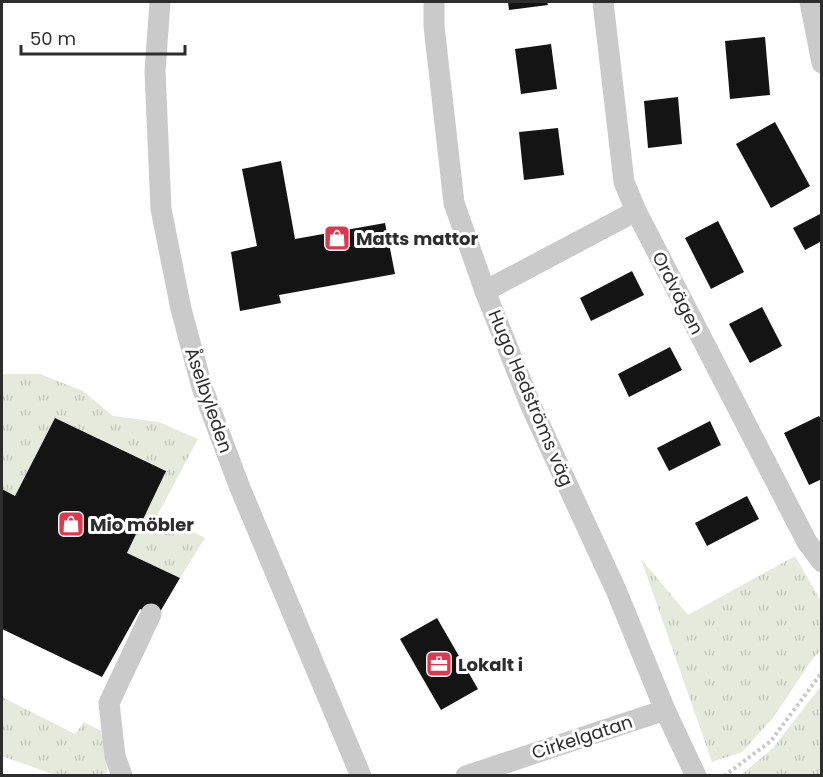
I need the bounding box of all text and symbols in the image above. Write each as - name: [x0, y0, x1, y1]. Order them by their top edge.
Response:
- scale bar: [21, 18, 184, 56]
- text: 50 m: [30, 26, 76, 51]
- shop icon: Matts mattor: [322, 223, 352, 253]
- place label: Matts mattor: [356, 226, 479, 251]
- street label: Ordvägen: [646, 247, 710, 339]
- street label: Hugo Hedströms väg: [482, 306, 580, 490]
- street label: Åselbyleden: [179, 344, 239, 456]
- shop icon: Mio möbler: [56, 509, 86, 539]
- place label: Mio möbler: [90, 512, 194, 537]
- office icon: Lokalt i: [424, 649, 454, 679]
- place label: Lokalt i: [458, 652, 523, 677]
- street label: Cirkelgatan: [528, 709, 636, 765]

